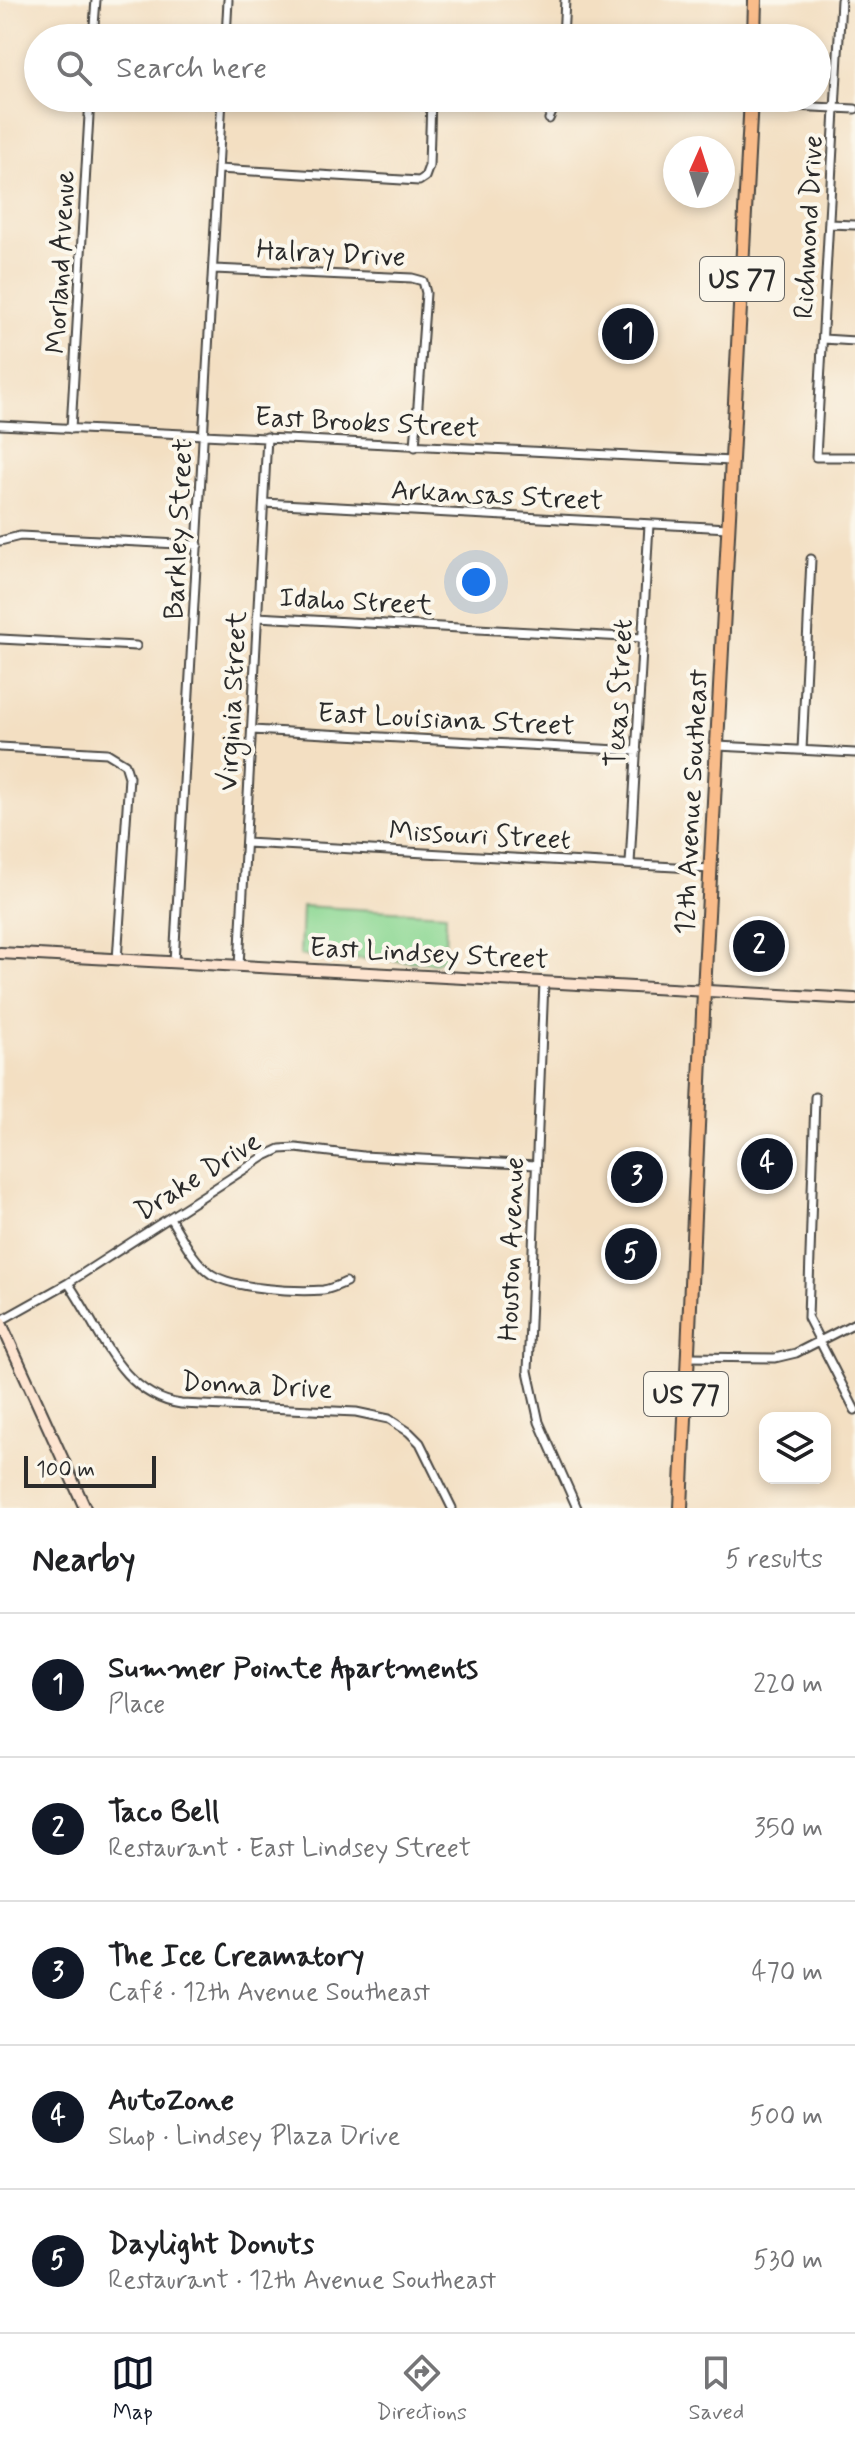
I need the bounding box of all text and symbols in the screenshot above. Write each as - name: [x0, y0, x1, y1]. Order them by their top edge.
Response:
- search box: [24, 24, 831, 112]
- icon: search: [52, 46, 96, 90]
- text: Search here: [116, 49, 267, 88]
- street label: Richmond Drive: [786, 134, 833, 320]
- north arrow: [663, 136, 735, 208]
- street label: Morland Avenue: [38, 169, 85, 355]
- street label: Halray Drive: [255, 232, 406, 277]
- road number: US 77: [700, 257, 784, 301]
- pin: 1: [602, 304, 654, 364]
- street label: East Brooks Street: [254, 399, 480, 448]
- street label: Barkley Street: [156, 438, 203, 621]
- street label: Arkansas Street: [390, 472, 604, 521]
- your location: [456, 562, 496, 602]
- street label: Idaho Street: [278, 580, 434, 625]
- street label: Virginia Street: [210, 610, 259, 792]
- street label: Texas Street: [598, 618, 643, 768]
- street label: 12th Avenue Southeast: [667, 667, 718, 936]
- street label: East Louisiana Street: [317, 695, 575, 746]
- street label: Missouri Street: [388, 813, 572, 860]
- pin: 2: [733, 916, 785, 976]
- street label: East Lindsey Street: [308, 930, 549, 979]
- street label: Drake Drive: [128, 1124, 268, 1230]
- pin: 4: [741, 1134, 793, 1194]
- pin: 3: [611, 1147, 663, 1207]
- street label: Houston Avenue: [491, 1156, 534, 1342]
- pin: 5: [605, 1224, 657, 1284]
- street label: Donna Drive: [180, 1364, 333, 1409]
- road number: US 77: [644, 1372, 728, 1416]
- map controls: [759, 1412, 831, 1484]
- button: layers: [759, 1412, 831, 1484]
- scale bar: [24, 1452, 156, 1488]
- text: 100 m: [36, 1456, 95, 1484]
- text: Nearby: [32, 1538, 136, 1583]
- text: 5 results: [725, 1543, 823, 1577]
- text: Summer Pointe Apartments: [108, 1649, 478, 1688]
- text: 1: [52, 1668, 64, 1702]
- text: 220 m: [753, 1668, 823, 1702]
- text: Place: [108, 1688, 165, 1722]
- text: Taco Bell: [108, 1793, 219, 1832]
- text: 2: [52, 1812, 64, 1846]
- text: 350 m: [754, 1812, 823, 1846]
- text: Restaurant · East Lindsey Street: [108, 1832, 471, 1866]
- text: The Ice Creamatory: [108, 1937, 364, 1976]
- text: 3: [52, 1956, 64, 1990]
- text: 470 m: [751, 1956, 823, 1990]
- text: Café · 12th Avenue Southeast: [108, 1976, 430, 2010]
- text: AutoZone: [108, 2081, 234, 2120]
- text: 4: [50, 2100, 66, 2134]
- text: 500 m: [749, 2100, 823, 2134]
- text: Shop · Lindsey Plaza Drive: [108, 2120, 400, 2154]
- text: Daylight Donuts: [108, 2225, 314, 2264]
- text: 5: [50, 2244, 66, 2278]
- text: 530 m: [753, 2244, 823, 2278]
- text: Restaurant · 12th Avenue Southeast: [108, 2264, 496, 2298]
- tab: Map: [111, 2351, 155, 2427]
- tab: Directions: [376, 2351, 467, 2427]
- tab: Saved: [689, 2351, 744, 2427]

